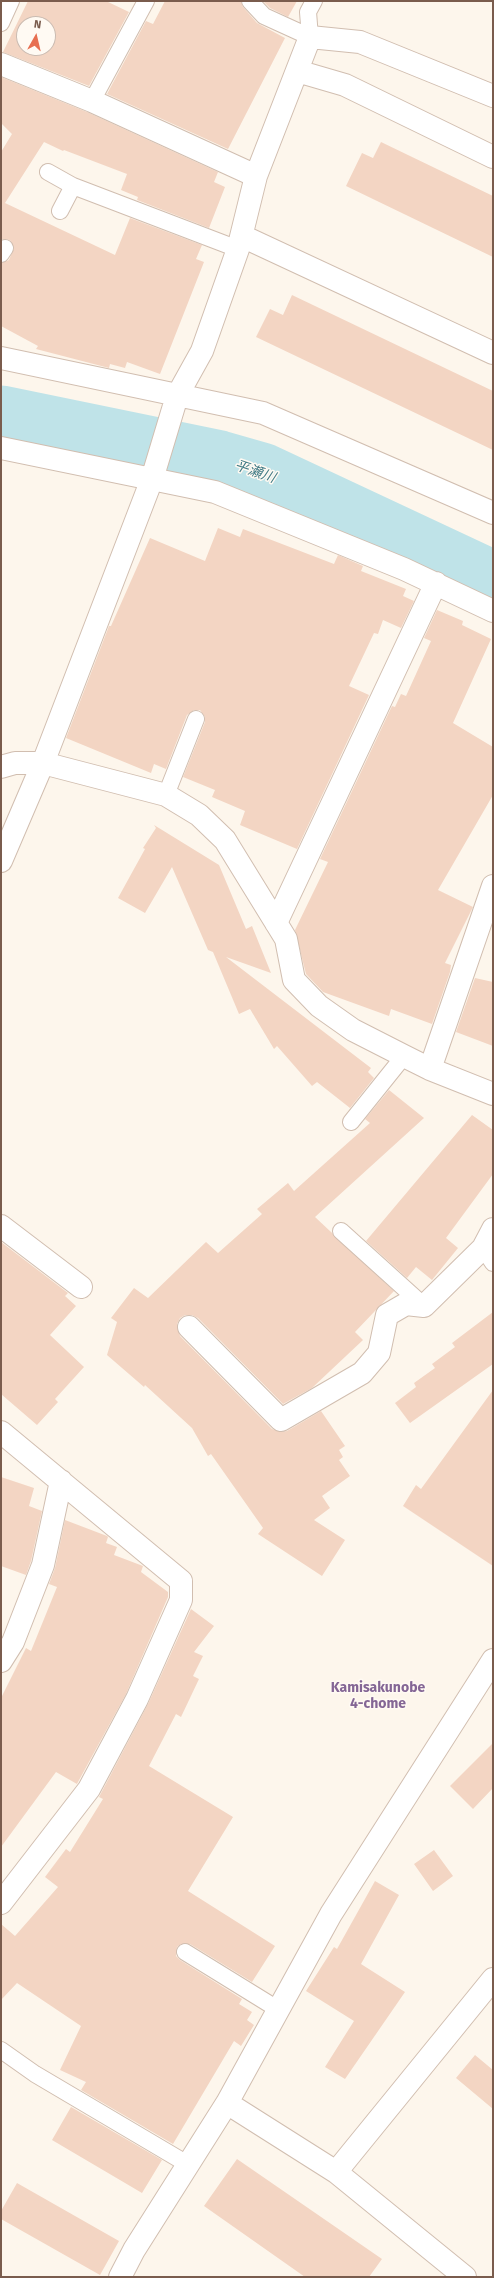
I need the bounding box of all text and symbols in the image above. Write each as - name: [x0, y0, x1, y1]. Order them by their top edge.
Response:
- north arrow: [16, 16, 56, 56]
- text: N: [33, 18, 42, 32]
- water label: 平瀬川: [232, 457, 278, 487]
- district label: Kamisakunobe 4-chome: [331, 1680, 425, 1712]

